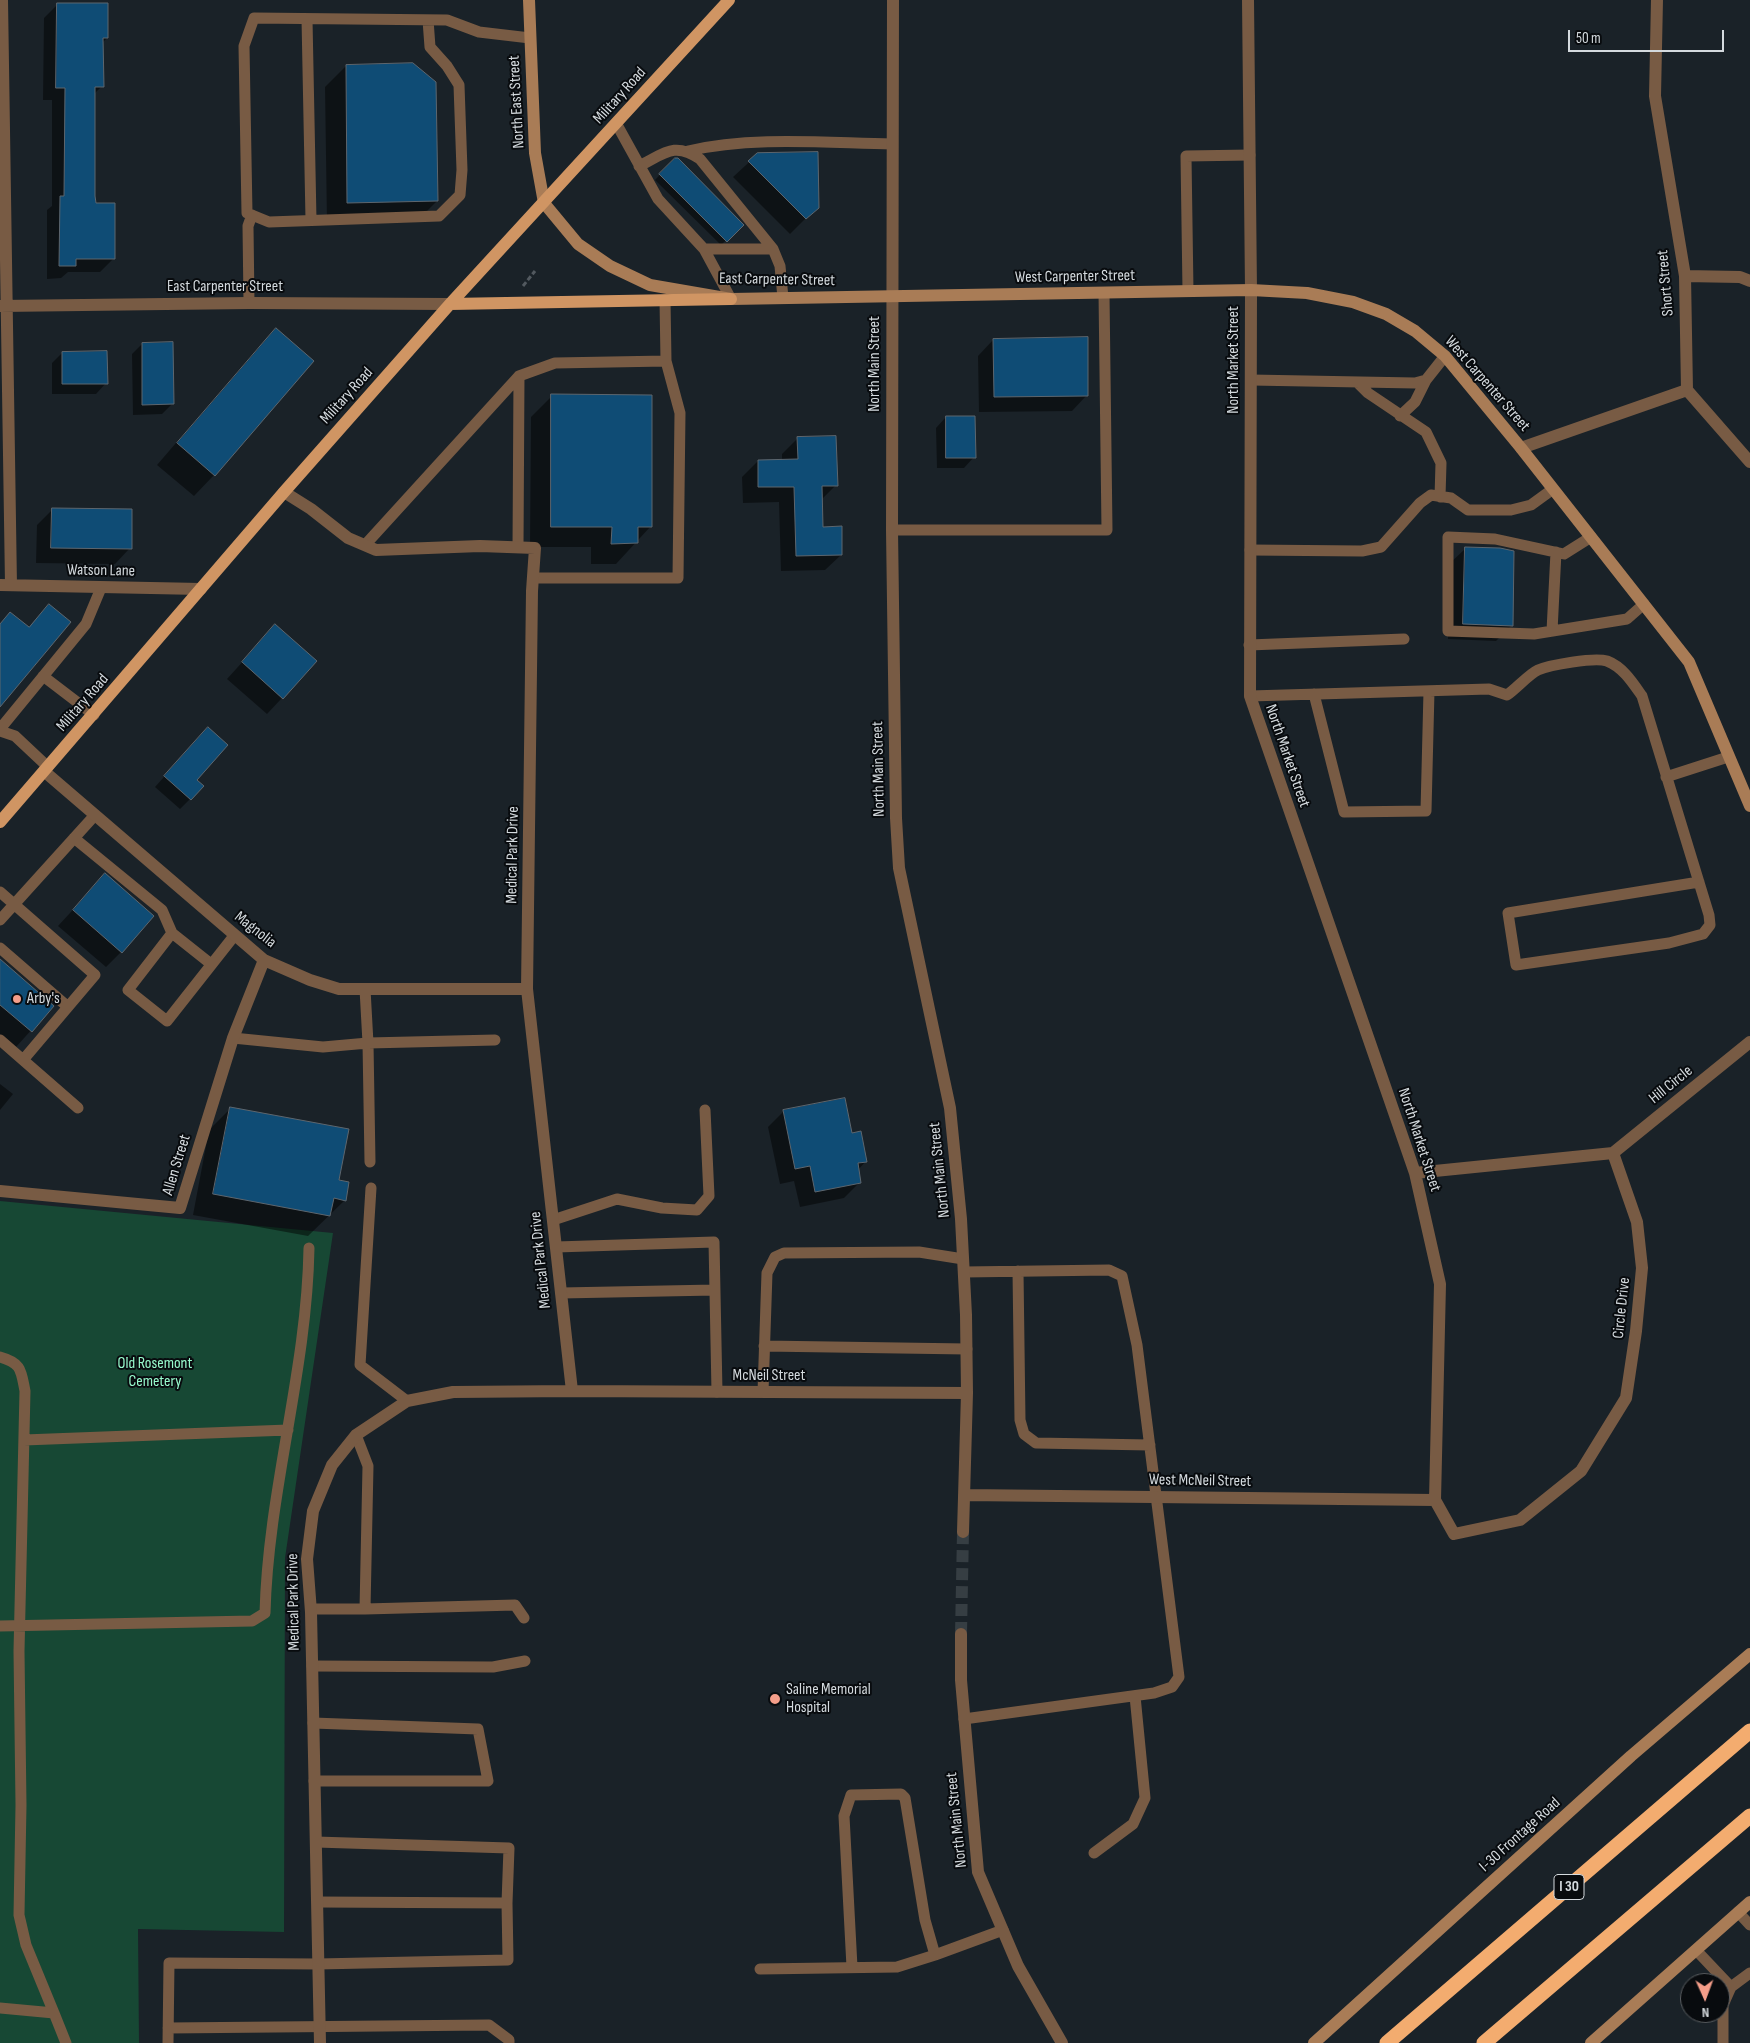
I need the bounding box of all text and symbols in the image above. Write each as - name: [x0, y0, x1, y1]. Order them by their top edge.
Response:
- scale bar: [1570, 20, 1726, 52]
- text: 50 m: [1576, 29, 1601, 48]
- street label: North East Street: [505, 55, 529, 149]
- street label: Military Road: [590, 64, 650, 128]
- street label: Short Street: [1654, 249, 1678, 317]
- street label: West Carpenter Street: [1015, 266, 1135, 288]
- street label: East Carpenter Street: [719, 269, 835, 291]
- street label: East Carpenter Street: [167, 277, 283, 297]
- street label: North Market Street: [1224, 306, 1244, 414]
- street label: North Main Street: [865, 316, 885, 412]
- street label: West Carpenter Street: [1440, 332, 1534, 436]
- street label: Military Road: [317, 364, 377, 428]
- street label: Watson Lane: [67, 561, 135, 581]
- street label: Military Road: [53, 670, 113, 736]
- street label: North Market Street: [1260, 702, 1314, 810]
- street label: North Main Street: [869, 721, 889, 817]
- street label: Medical Park Drive: [503, 806, 523, 904]
- street label: Magnolia: [230, 908, 280, 952]
- place label: Arby's: [27, 989, 60, 1009]
- marker: Arby's: [11, 993, 23, 1005]
- street label: Hill Circle: [1645, 1062, 1697, 1108]
- street label: North Market Street: [1393, 1086, 1445, 1194]
- street label: North Main Street: [925, 1121, 955, 1219]
- street label: Allen Street: [159, 1132, 195, 1198]
- street label: Medical Park Drive: [526, 1211, 556, 1309]
- street label: Circle Drive: [1609, 1276, 1635, 1340]
- park label: Old Rosemont Cemetery: [118, 1354, 192, 1392]
- street label: McNeil Street: [733, 1366, 805, 1386]
- street label: West McNeil Street: [1149, 1471, 1251, 1491]
- street label: Medical Park Drive: [284, 1553, 304, 1651]
- place label: Saline Memorial Hospital: [786, 1680, 871, 1718]
- marker: Saline Memorial Hospital: [768, 1692, 782, 1706]
- street label: North Main Street: [942, 1771, 972, 1869]
- street label: I-30 Frontage Road: [1476, 1794, 1564, 1876]
- road number: I 30: [1554, 1874, 1584, 1900]
- north arrow: [1680, 1973, 1730, 2023]
- text: N: [1701, 2004, 1710, 2021]

